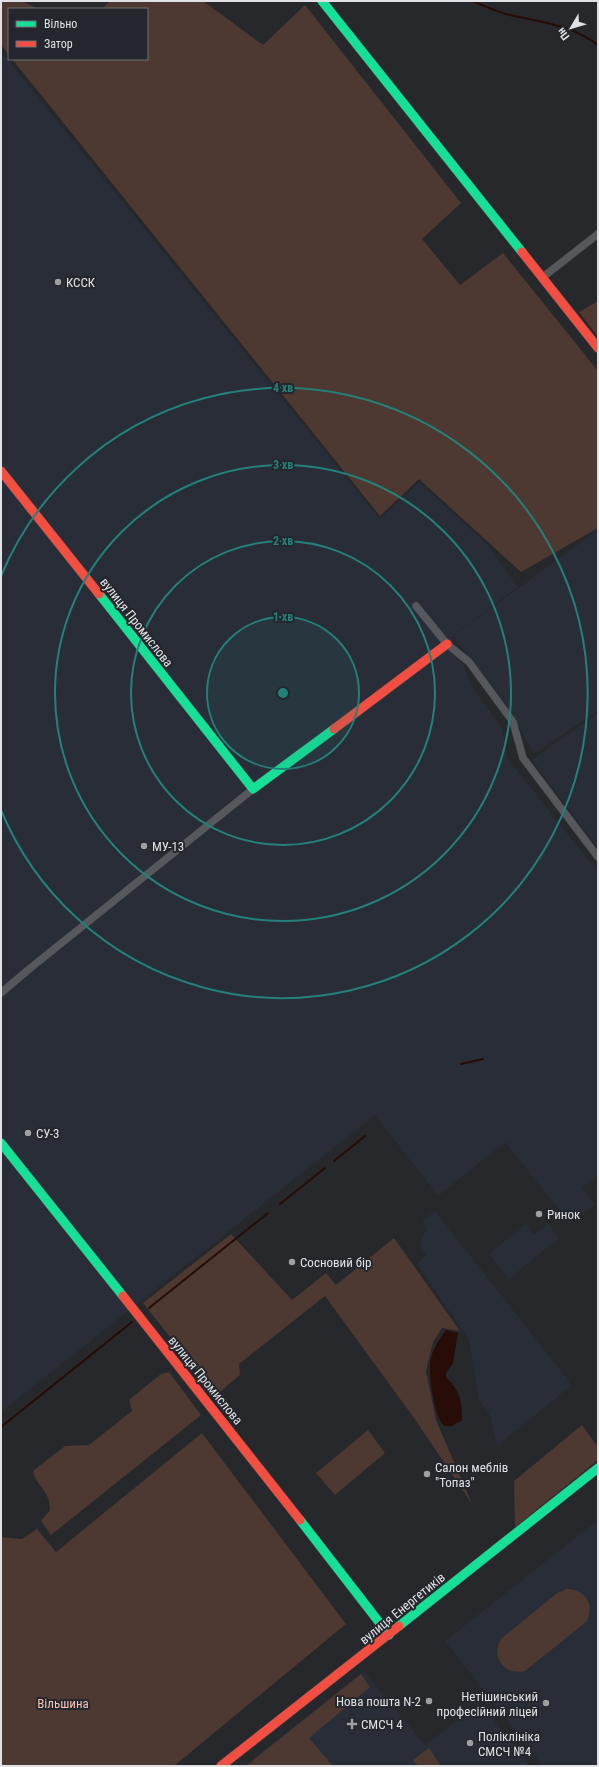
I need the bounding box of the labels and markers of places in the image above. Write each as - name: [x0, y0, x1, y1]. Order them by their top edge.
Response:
- place label: КССК: [66, 275, 96, 290]
- marker: КССК: [53, 277, 63, 287]
- centre of rings: [276, 686, 290, 700]
- place label: МУ-13: [152, 839, 184, 854]
- marker: МУ-13: [139, 841, 149, 851]
- place label: СУ-3: [36, 1126, 59, 1141]
- marker: СУ-3: [23, 1128, 33, 1138]
- place label: Ринок: [547, 1207, 581, 1222]
- marker: Ринок: [534, 1209, 544, 1219]
- place label: Сосновий бір: [300, 1255, 372, 1270]
- marker: Сосновий бір: [287, 1257, 297, 1267]
- place label: Салон меблів "Топаз": [435, 1460, 508, 1490]
- marker: Салон меблів "Топаз": [422, 1469, 432, 1479]
- place label: Нетішинський професійний ліцей: [437, 1689, 538, 1719]
- place label: Нова пошта N-2: [336, 1694, 421, 1709]
- marker: Нова пошта N-2: [424, 1696, 434, 1706]
- marker: Нетішинський професійний ліцей: [541, 1698, 551, 1708]
- place label: СМСЧ 4: [361, 1717, 403, 1732]
- marker: СМСЧ 4: [346, 1718, 358, 1730]
- place label: Поліклініка СМСЧ №4: [478, 1729, 540, 1759]
- marker: Поліклініка СМСЧ №4: [465, 1738, 475, 1748]

